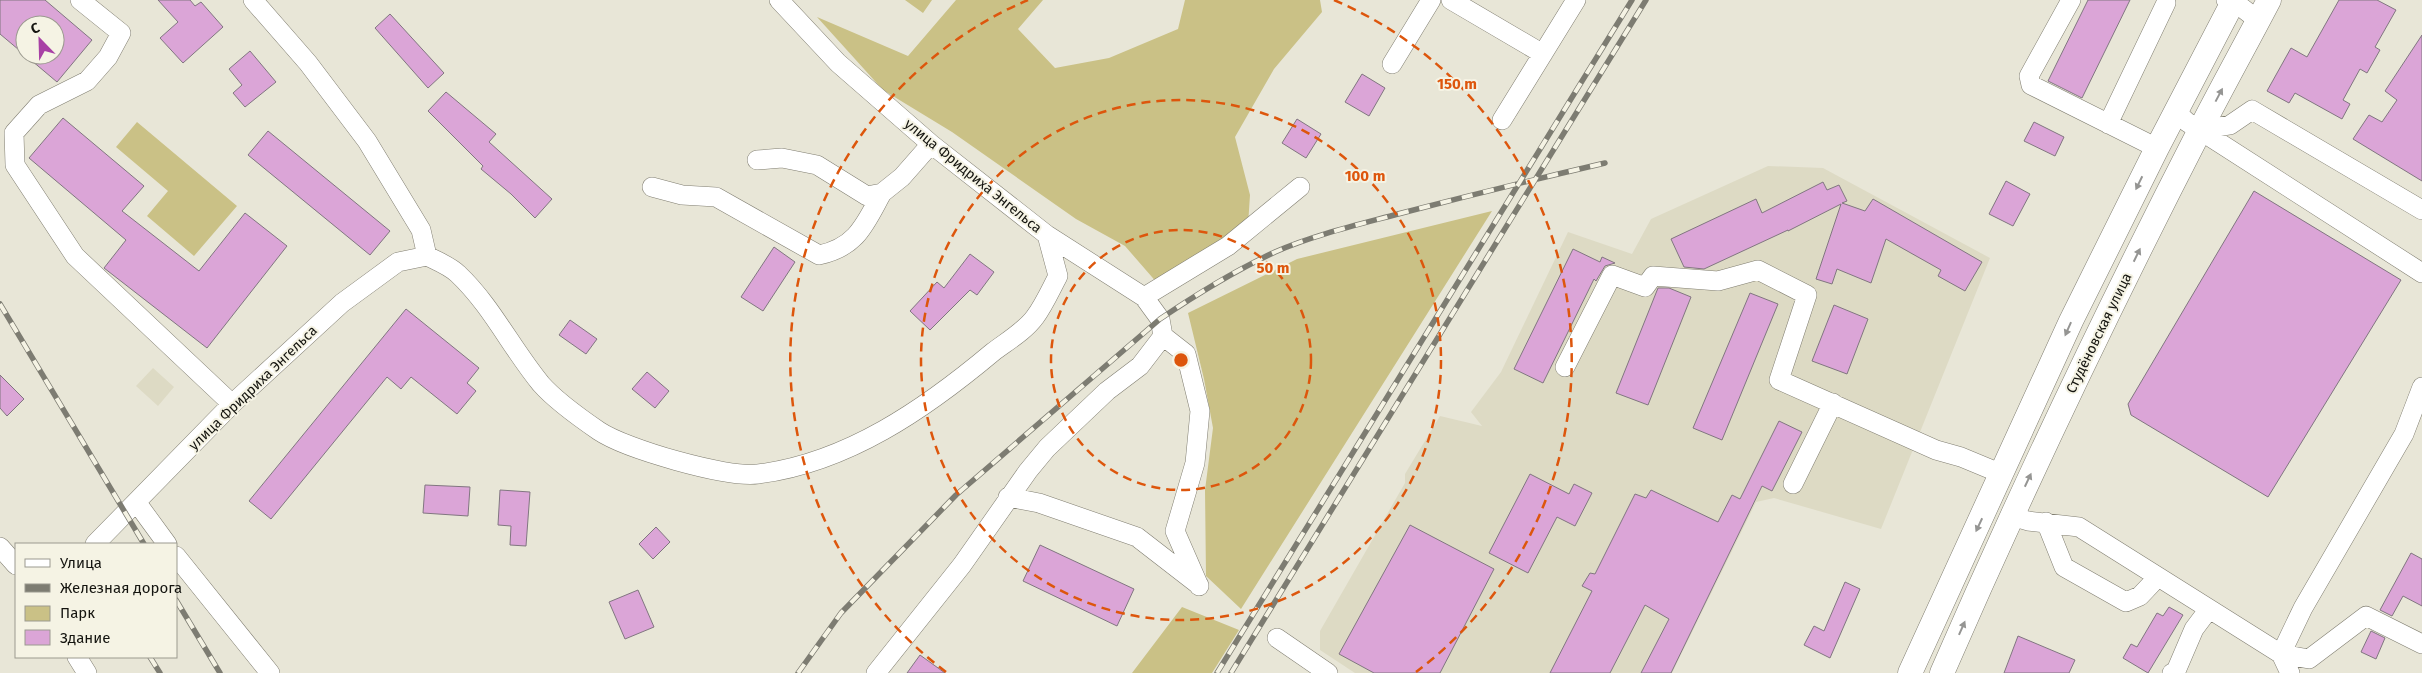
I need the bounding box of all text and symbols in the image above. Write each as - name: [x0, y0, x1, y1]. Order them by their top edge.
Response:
- north arrow: [15, 15, 65, 65]
- text: С: [28, 19, 42, 38]
- text: 150 m: [1437, 75, 1477, 93]
- one-way arrow: [2215, 87, 2223, 102]
- street label: улица Фридриха Энгельса: [901, 115, 1045, 237]
- text: 100 m: [1345, 167, 1385, 185]
- one-way arrow: [2135, 176, 2143, 190]
- one-way arrow: [2134, 248, 2142, 262]
- text: 50 m: [1256, 259, 1290, 277]
- street label: Студёновская улица: [2062, 270, 2136, 396]
- street label: улица Фридриха Энгельса: [185, 322, 321, 454]
- one-way arrow: [2063, 322, 2071, 336]
- centre of rings: [1172, 351, 1190, 369]
- one-way arrow: [2024, 473, 2032, 487]
- one-way arrow: [1974, 518, 1982, 532]
- legend: [15, 543, 178, 658]
- text: Улица: [60, 554, 102, 572]
- text: Железная дорога: [60, 579, 182, 597]
- text: Парк: [60, 604, 95, 622]
- one-way arrow: [1958, 621, 1966, 635]
- text: Здание: [60, 629, 110, 647]

